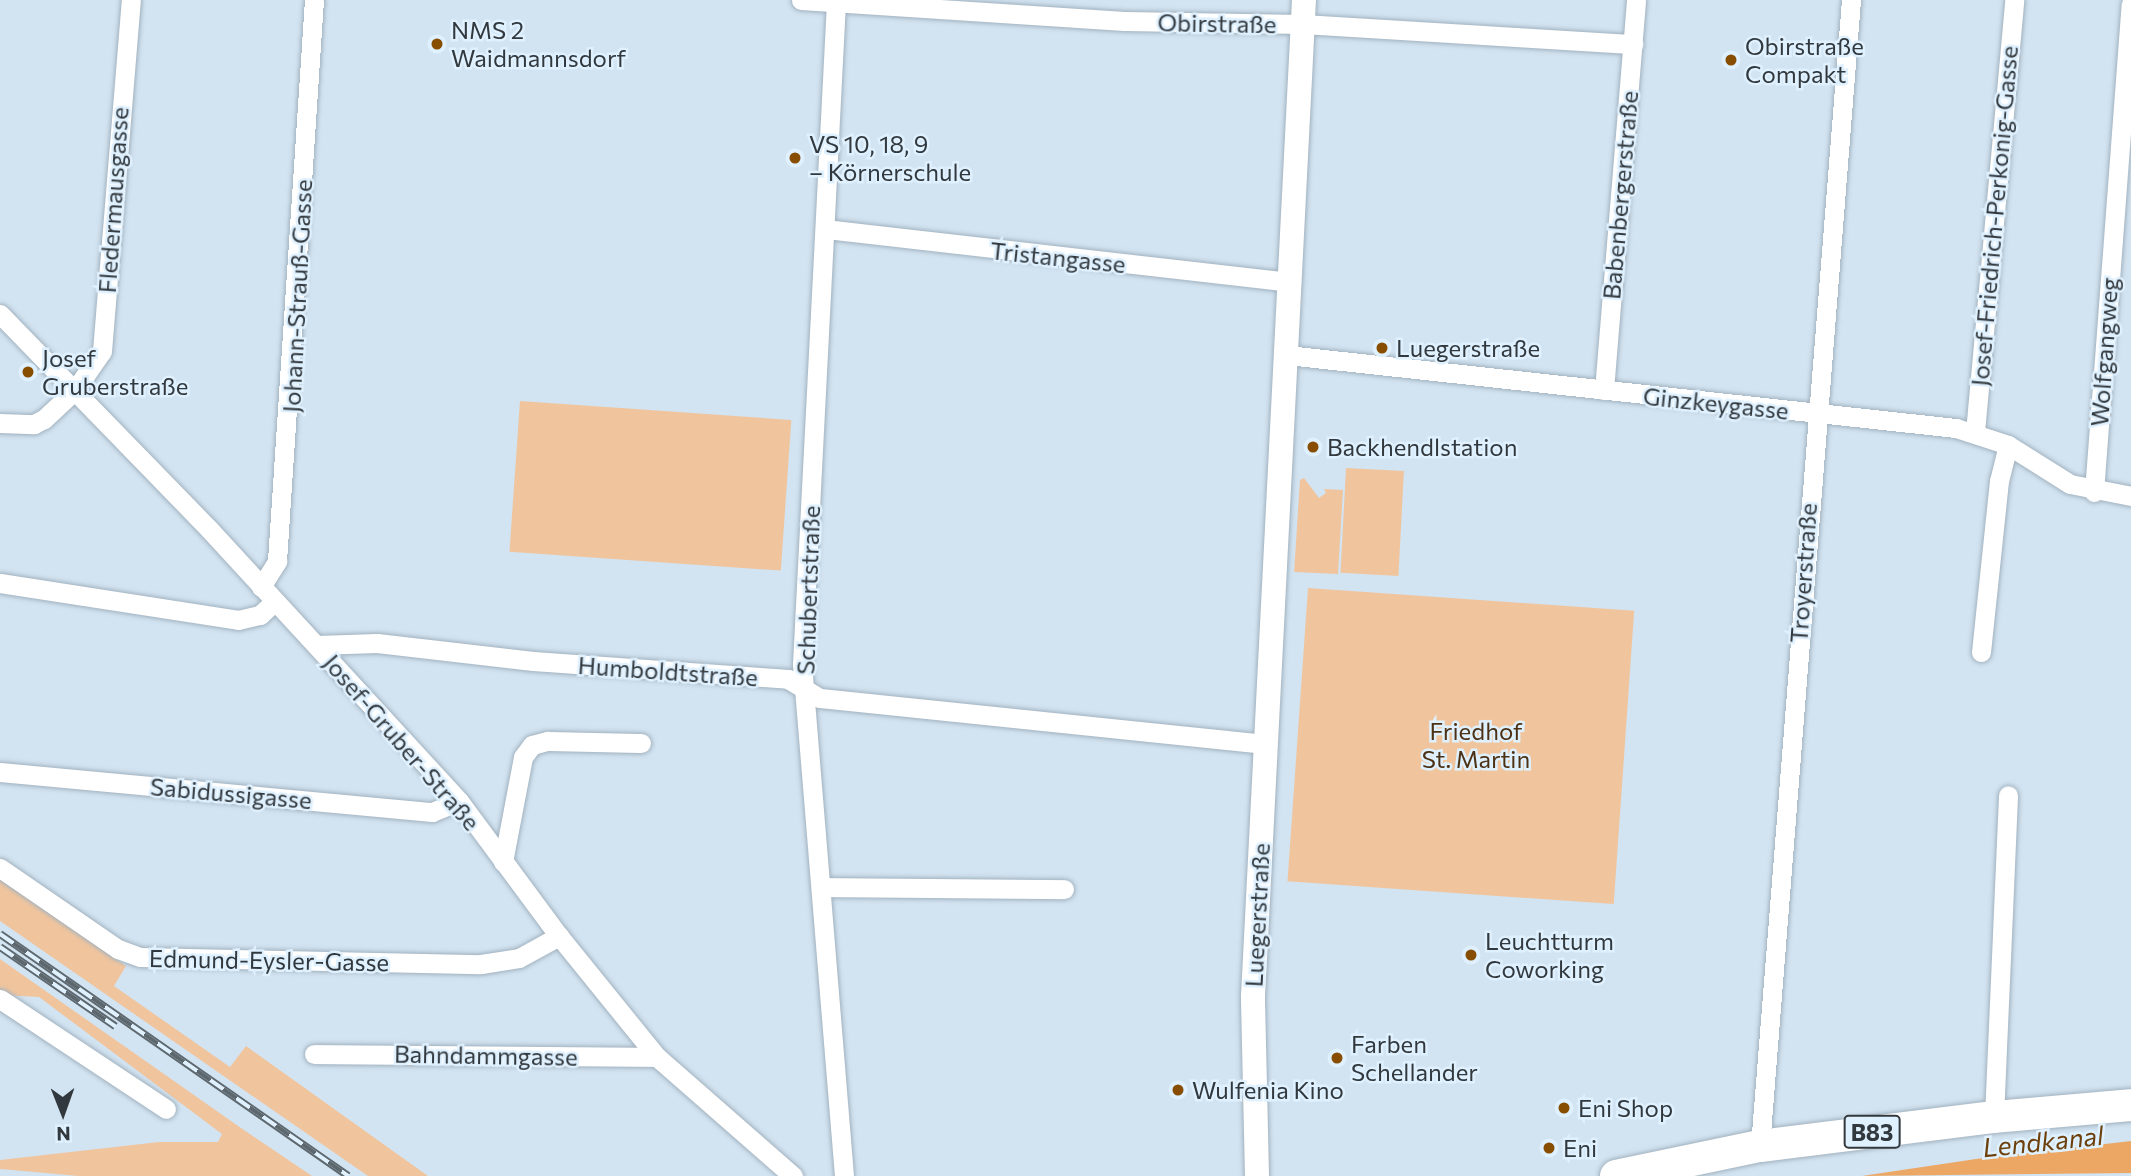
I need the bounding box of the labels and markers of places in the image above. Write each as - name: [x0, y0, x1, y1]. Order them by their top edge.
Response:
- place label: NMS 2 Waidmannsdorf: [451, 16, 626, 72]
- place label: Obirstraße Compakt: [1745, 32, 1864, 88]
- marker: NMS 2 Waidmannsdorf: [429, 36, 445, 52]
- marker: Obirstraße Compakt: [1723, 52, 1739, 68]
- place label: VS 10, 18, 9 – Körnerschule: [809, 130, 971, 186]
- marker: VS 10, 18, 9 – Körnerschule: [787, 150, 803, 166]
- place label: Luegerstraße: [1396, 334, 1540, 362]
- marker: Luegerstraße: [1374, 340, 1390, 356]
- place label: Josef Gruberstraße: [42, 344, 188, 400]
- marker: Josef Gruberstraße: [20, 364, 36, 380]
- place label: Backhendlstation: [1327, 433, 1517, 461]
- marker: Backhendlstation: [1305, 439, 1321, 455]
- place label: Leuchtturm Coworking: [1485, 927, 1614, 983]
- marker: Leuchtturm Coworking: [1463, 947, 1479, 963]
- place label: Farben Schellander: [1351, 1030, 1478, 1086]
- marker: Farben Schellander: [1329, 1050, 1345, 1066]
- place label: Wulfenia Kino: [1192, 1076, 1344, 1104]
- marker: Wulfenia Kino: [1170, 1082, 1186, 1098]
- place label: Eni Shop: [1578, 1094, 1673, 1122]
- marker: Eni Shop: [1556, 1100, 1572, 1116]
- place label: Eni: [1563, 1134, 1597, 1162]
- marker: Eni: [1541, 1140, 1557, 1156]

